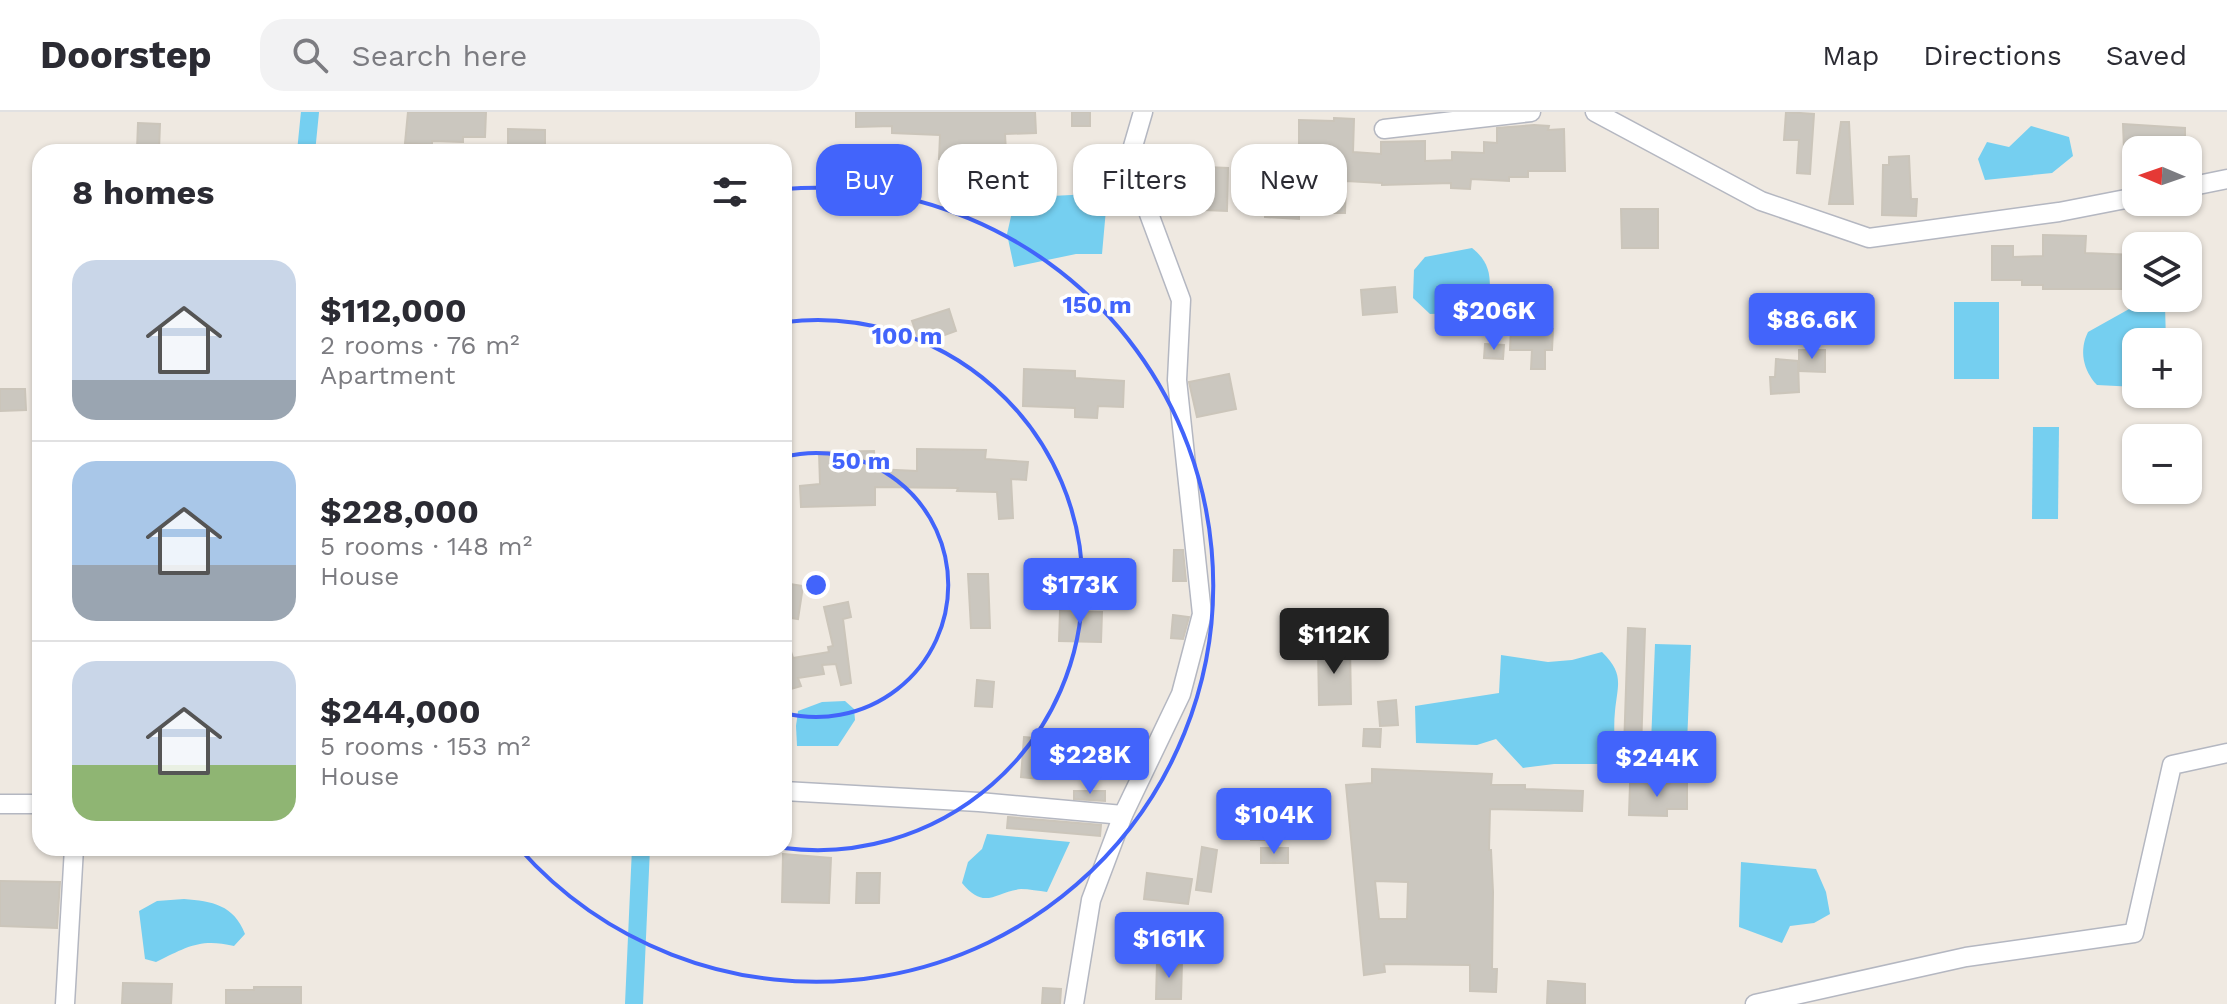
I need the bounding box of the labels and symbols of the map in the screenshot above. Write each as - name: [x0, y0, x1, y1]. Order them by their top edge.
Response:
- north arrow: [2122, 136, 2202, 216]
- pin: $206K: [1438, 284, 1550, 352]
- text: 150 m: [1062, 291, 1132, 319]
- pin: $86.6K: [1747, 293, 1877, 361]
- text: 100 m: [872, 322, 942, 350]
- text: 50 m: [832, 447, 890, 475]
- pin: $173K: [1024, 558, 1136, 626]
- centre of rings: [802, 571, 830, 599]
- pin: $112K: [1278, 608, 1390, 676]
- pin: $228K: [1034, 728, 1146, 796]
- pin: $244K: [1601, 731, 1713, 799]
- pin: $104K: [1218, 788, 1330, 856]
- pin: $161K: [1113, 912, 1225, 980]

